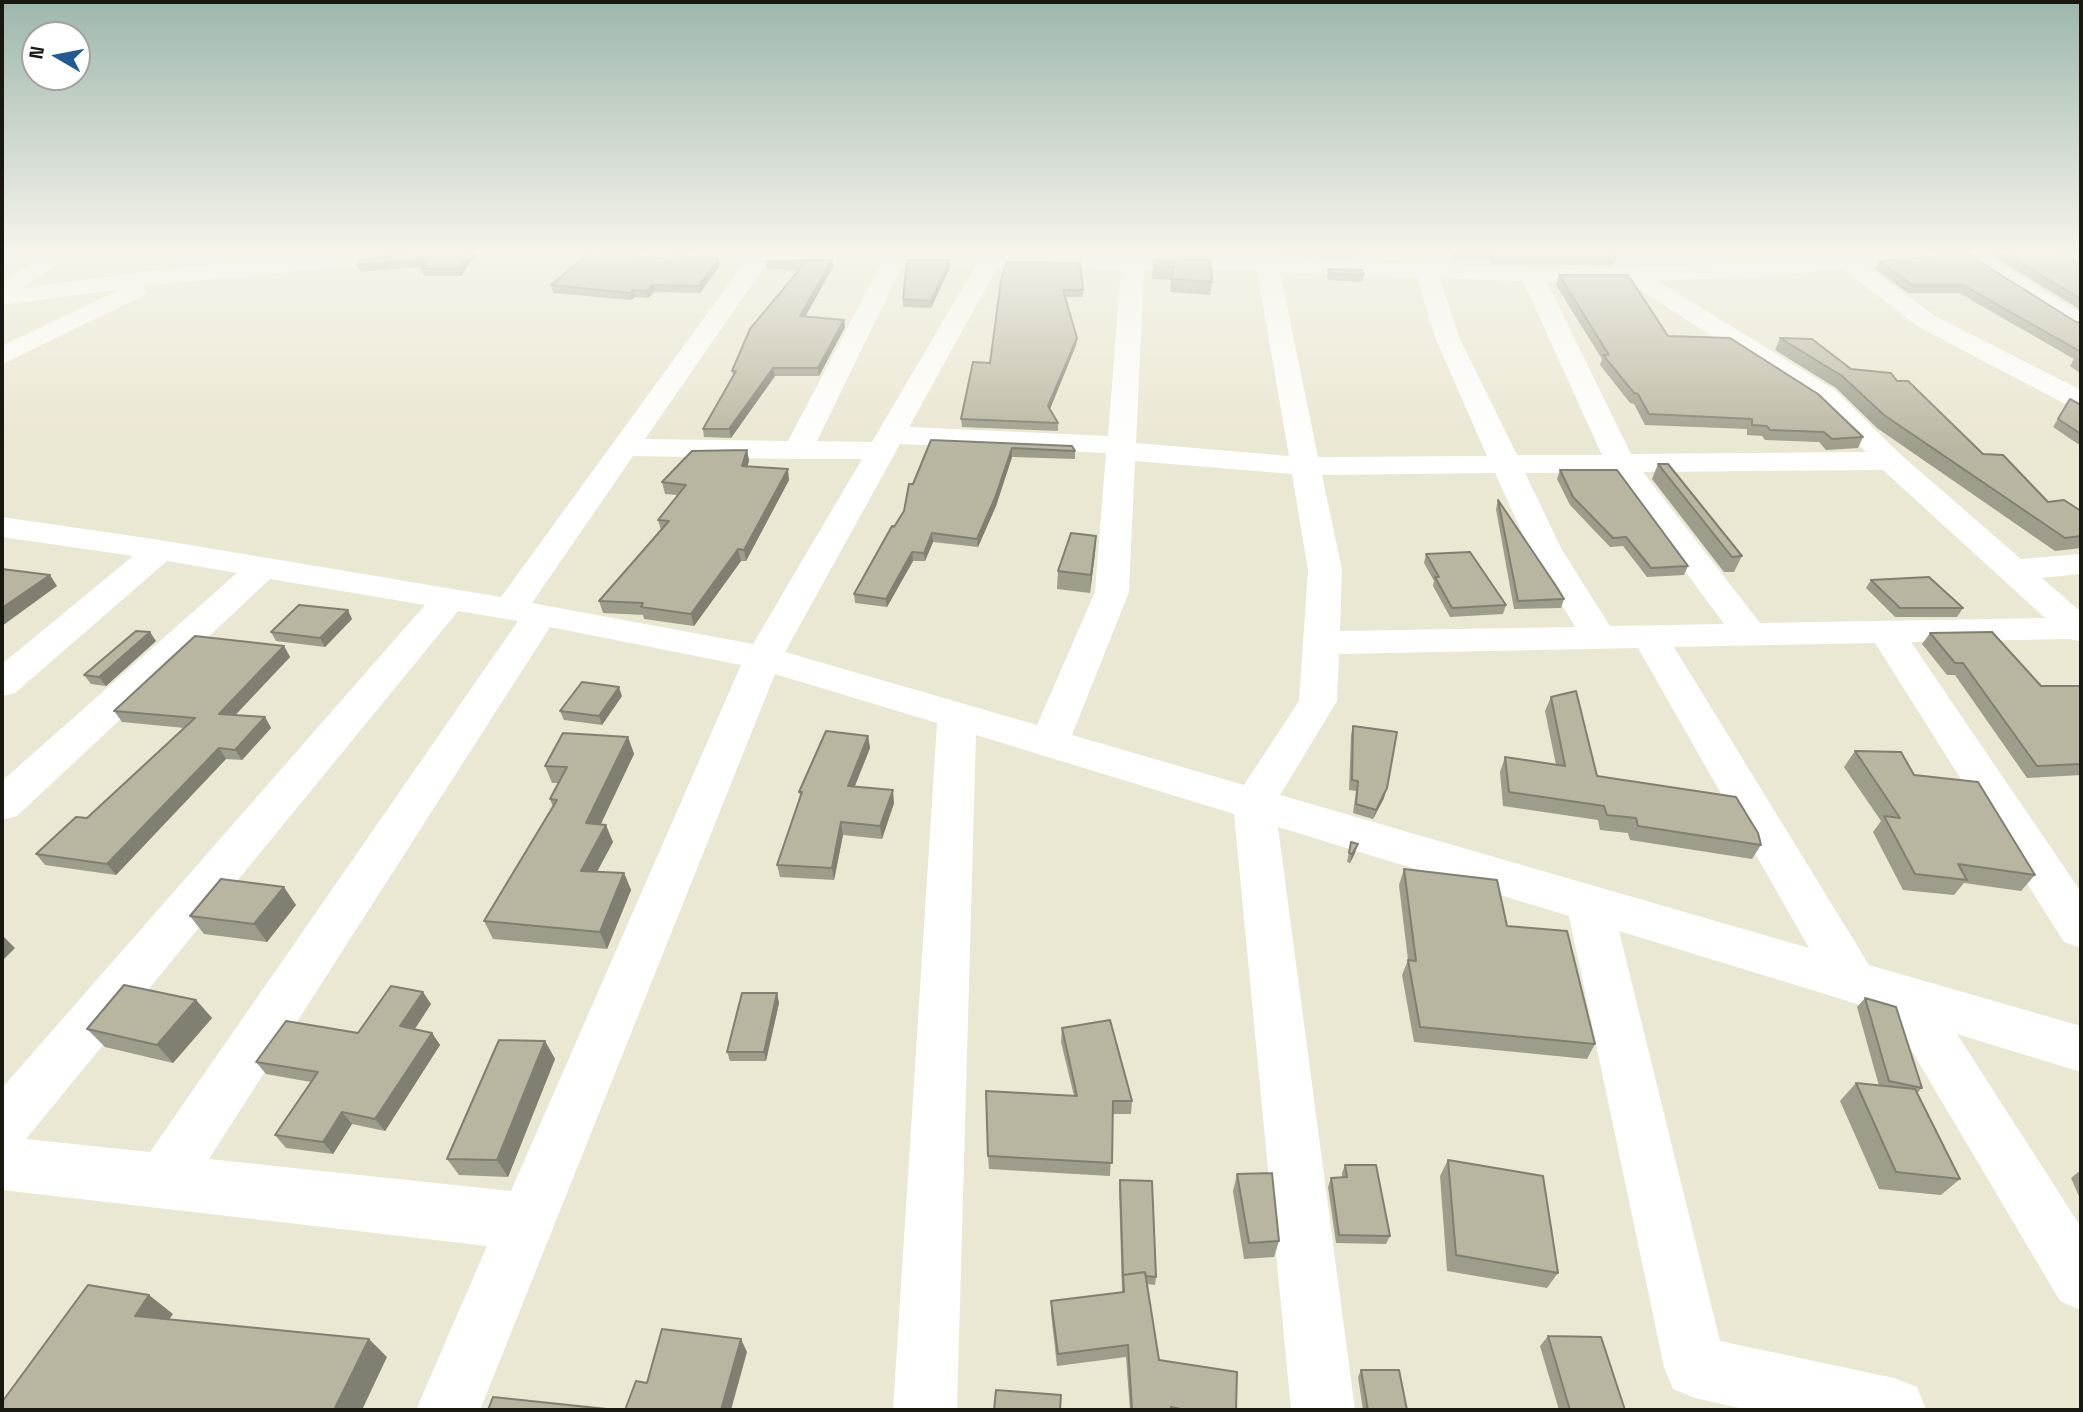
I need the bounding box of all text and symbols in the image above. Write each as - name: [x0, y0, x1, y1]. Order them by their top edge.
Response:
- north arrow: [21, 21, 91, 91]
- text: N: [23, 44, 50, 61]

